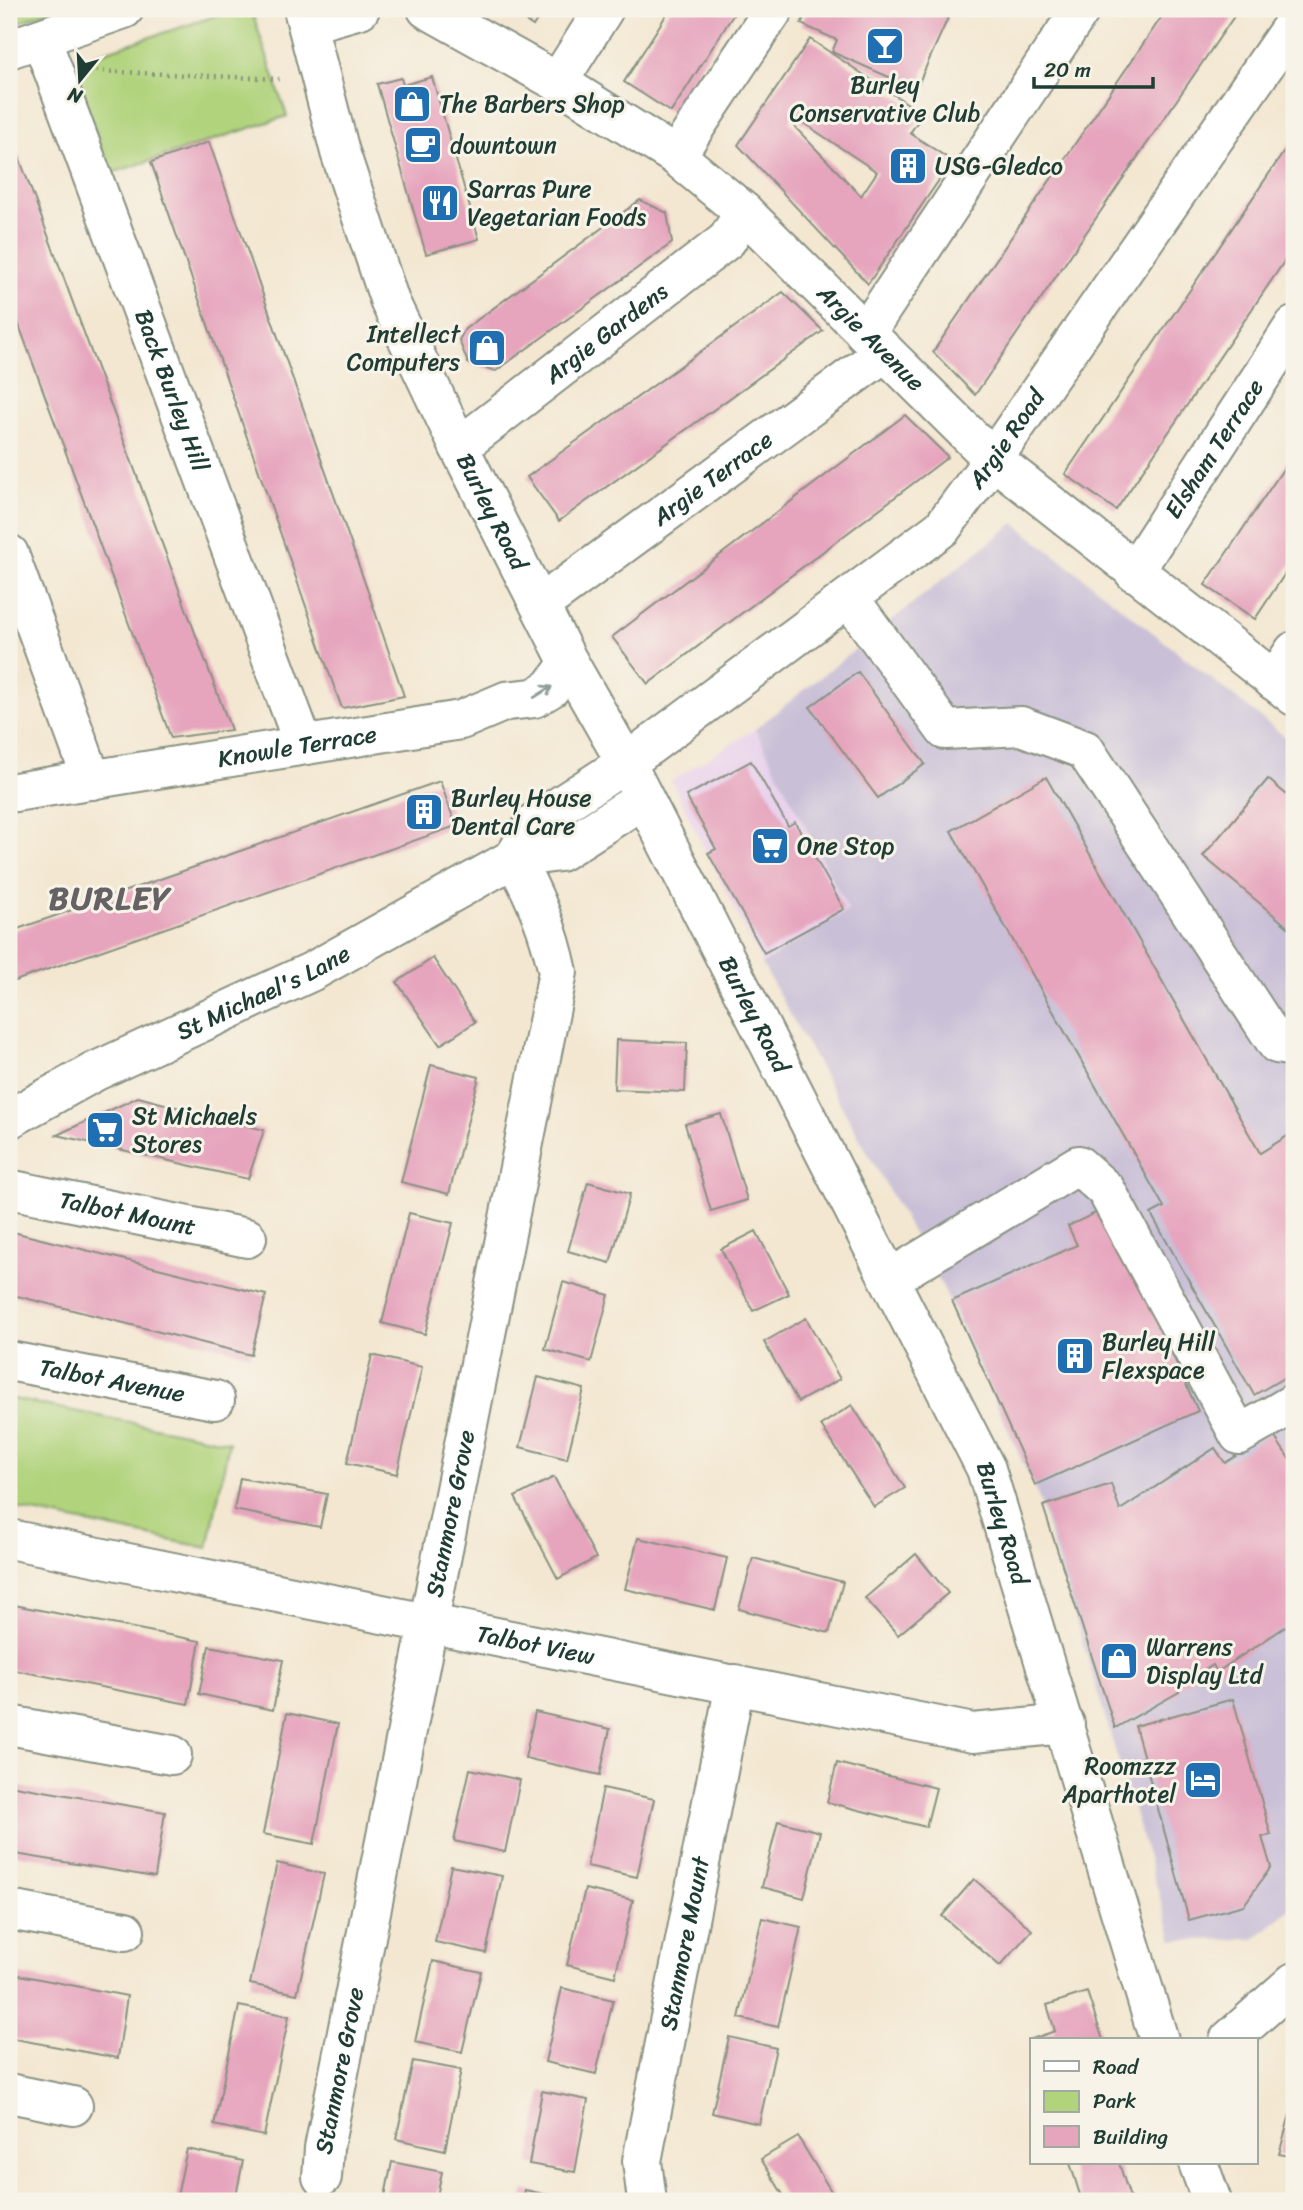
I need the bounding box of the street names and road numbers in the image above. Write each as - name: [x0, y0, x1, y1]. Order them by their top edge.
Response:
- street label: Argie Gardens: [534, 271, 678, 396]
- street label: Argie Avenue: [806, 273, 935, 402]
- street label: Back Burley Hill: [123, 303, 222, 479]
- street label: Elsham Terrace: [1153, 370, 1275, 527]
- street label: Argie Road: [956, 378, 1058, 499]
- street label: Argie Terrace: [642, 420, 782, 538]
- street label: Burley Road: [444, 446, 540, 580]
- street label: Knowle Terrace: [215, 713, 380, 780]
- street label: St Michael's Lane: [169, 933, 358, 1052]
- street label: Burley Road: [707, 948, 803, 1082]
- street label: Talbot Mount: [55, 1179, 200, 1248]
- street label: Talbot Avenue: [36, 1346, 189, 1415]
- street label: Stanmore Grove: [413, 1426, 487, 1601]
- street label: Burley Road: [964, 1456, 1042, 1592]
- street label: Talbot View: [473, 1613, 599, 1677]
- street label: Stanmore Mount: [647, 1852, 722, 2034]
- street label: Stanmore Grove: [302, 1983, 377, 2158]

